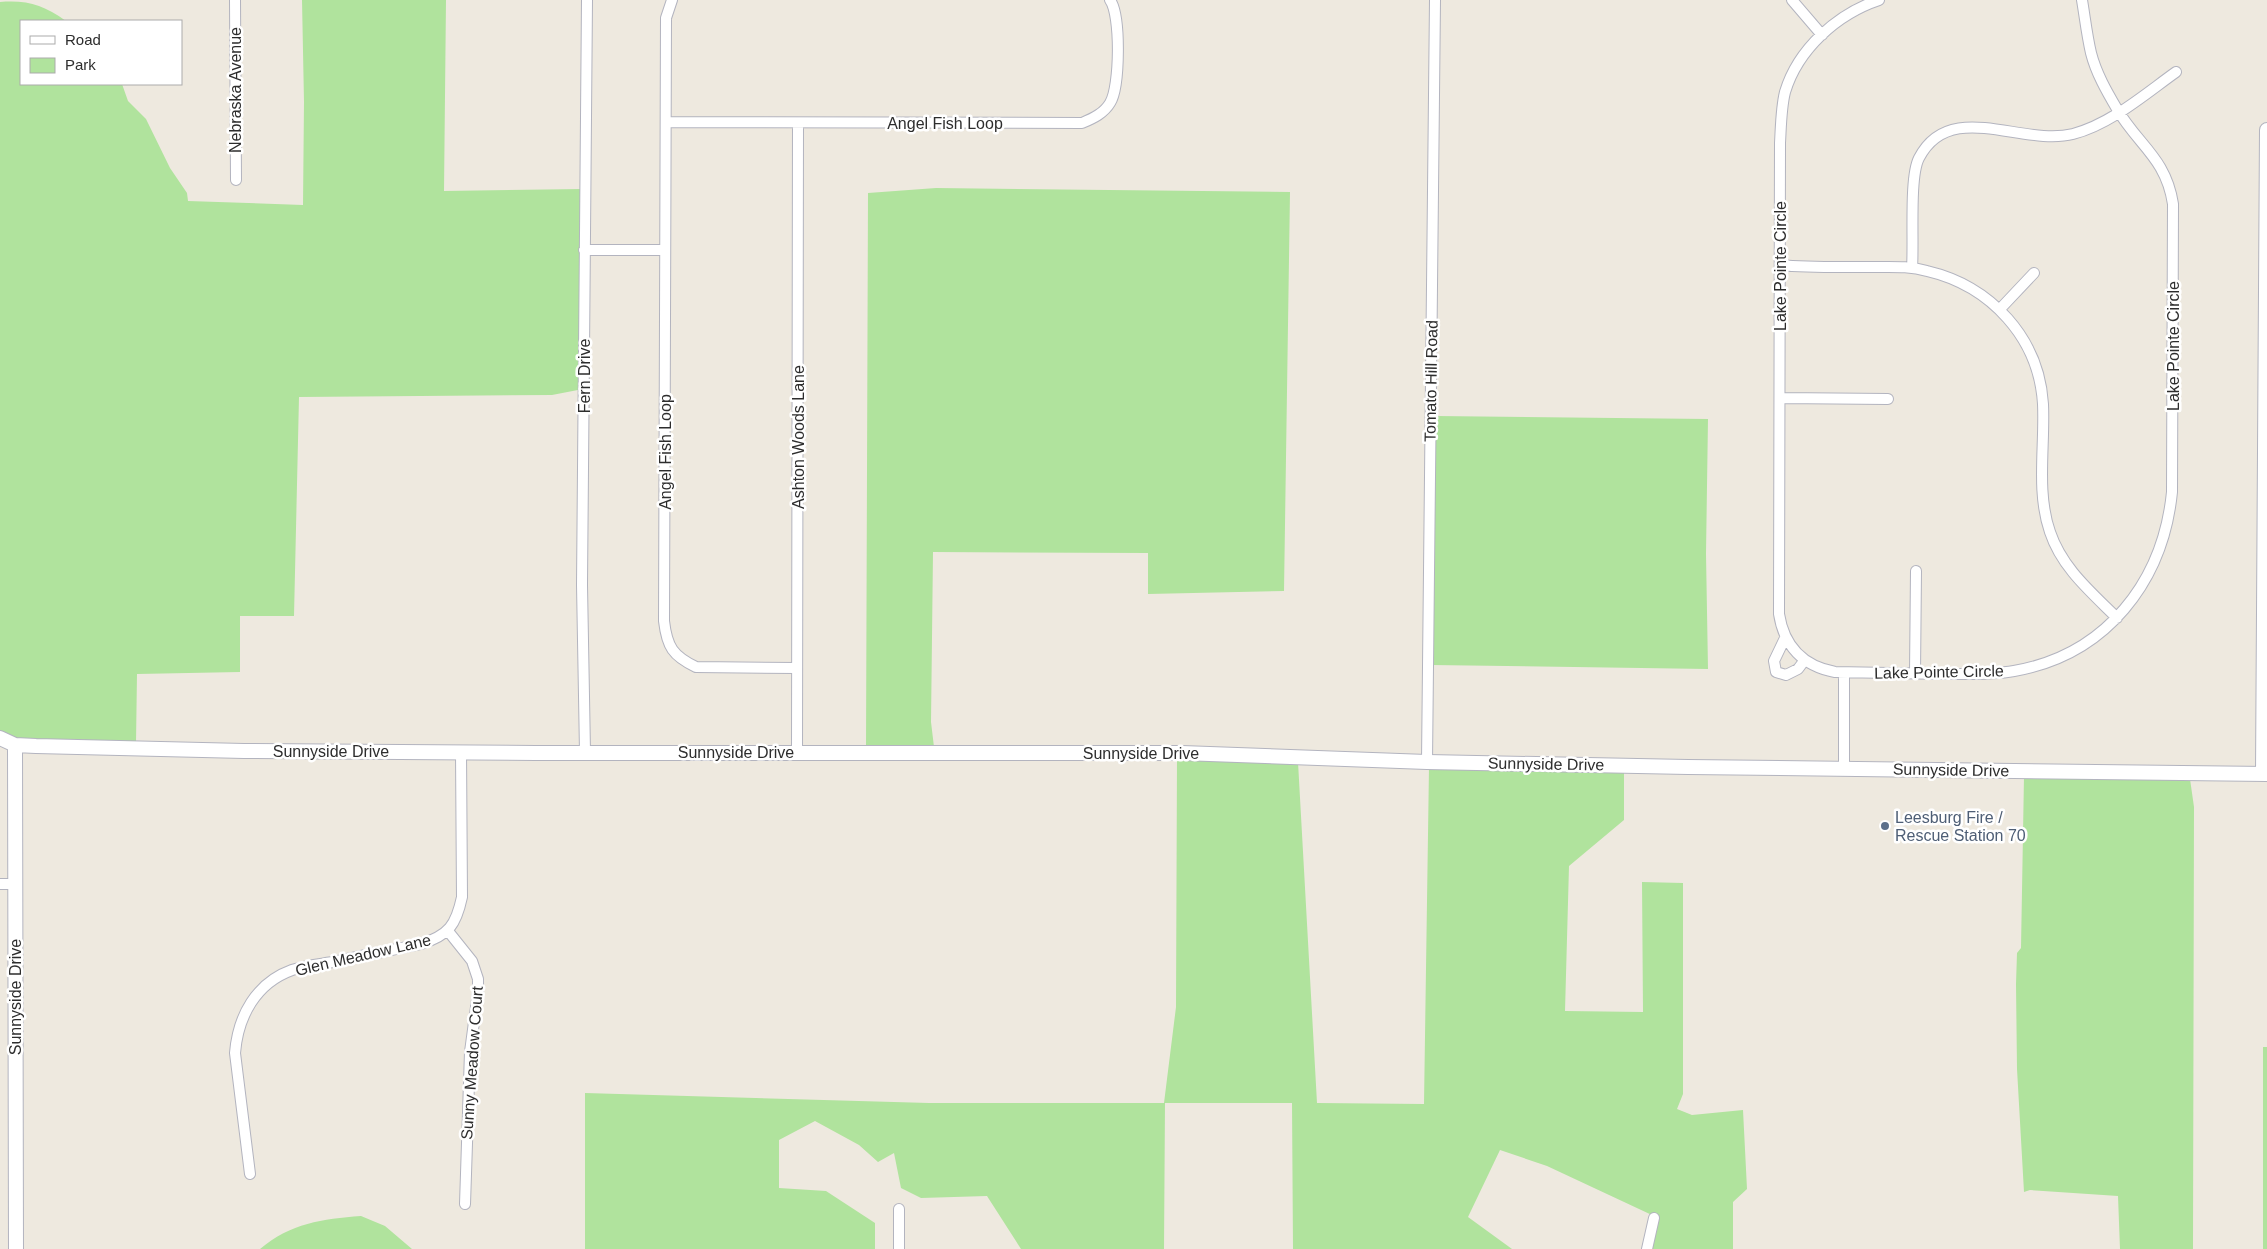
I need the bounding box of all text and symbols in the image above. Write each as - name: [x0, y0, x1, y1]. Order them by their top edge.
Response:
- legend: [20, 20, 182, 85]
- street label: Nebraska Avenue: [227, 27, 244, 153]
- text: Road: [65, 31, 101, 48]
- text: Park: [65, 56, 96, 73]
- street label: Angel Fish Loop: [887, 115, 1003, 132]
- street label: Lake Pointe Circle: [1772, 201, 1789, 331]
- street label: Lake Pointe Circle: [2165, 281, 2182, 411]
- street label: Tomato Hill Road: [1421, 320, 1441, 442]
- street label: Fern Drive: [576, 339, 593, 413]
- street label: Ashton Woods Lane: [790, 365, 807, 509]
- street label: Angel Fish Loop: [657, 394, 674, 510]
- street label: Lake Pointe Circle: [1874, 662, 2004, 682]
- street label: Sunnyside Drive: [273, 743, 389, 760]
- street label: Sunnyside Drive: [678, 744, 794, 761]
- street label: Sunnyside Drive: [1083, 745, 1199, 762]
- street label: Sunnyside Drive: [1488, 754, 1604, 774]
- street label: Sunnyside Drive: [1893, 760, 2009, 780]
- place label: Leesburg Fire / Rescue Station 70: [1895, 809, 2026, 844]
- marker: Leesburg Fire / Rescue Station 70: [1879, 820, 1891, 832]
- street label: Glen Meadow Lane: [293, 931, 433, 979]
- street label: Sunnyside Drive: [7, 939, 24, 1055]
- street label: Sunny Meadow Court: [458, 985, 486, 1140]

